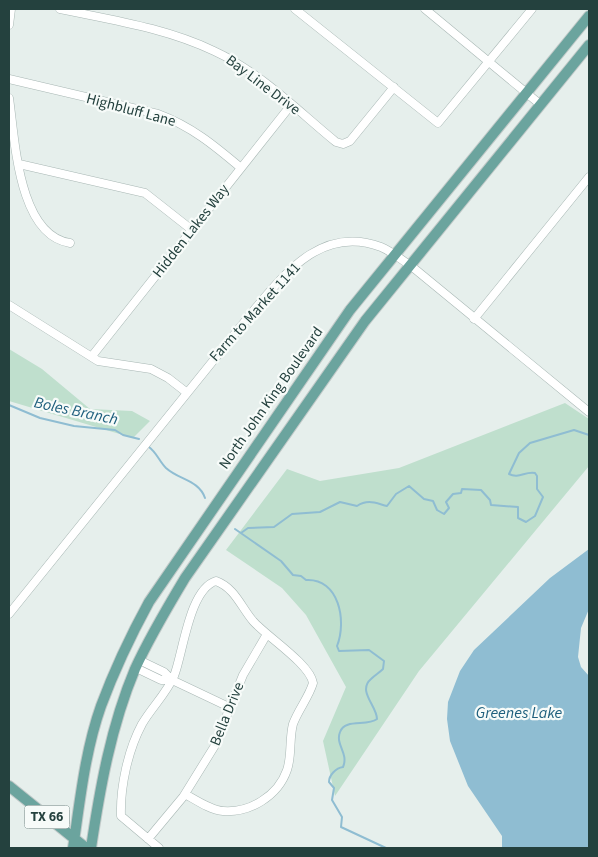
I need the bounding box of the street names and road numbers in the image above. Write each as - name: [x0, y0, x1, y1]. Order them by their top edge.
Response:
- street label: Bay Line Drive: [221, 50, 305, 120]
- street label: Highbluff Lane: [84, 88, 178, 132]
- street label: Hidden Lakes Way: [148, 180, 234, 282]
- street label: Farm to Market 1141: [205, 258, 305, 366]
- street label: North John King Boulevard: [214, 323, 328, 473]
- street label: Bella Drive: [205, 679, 249, 749]
- road number: TX 66: [24, 806, 70, 829]

